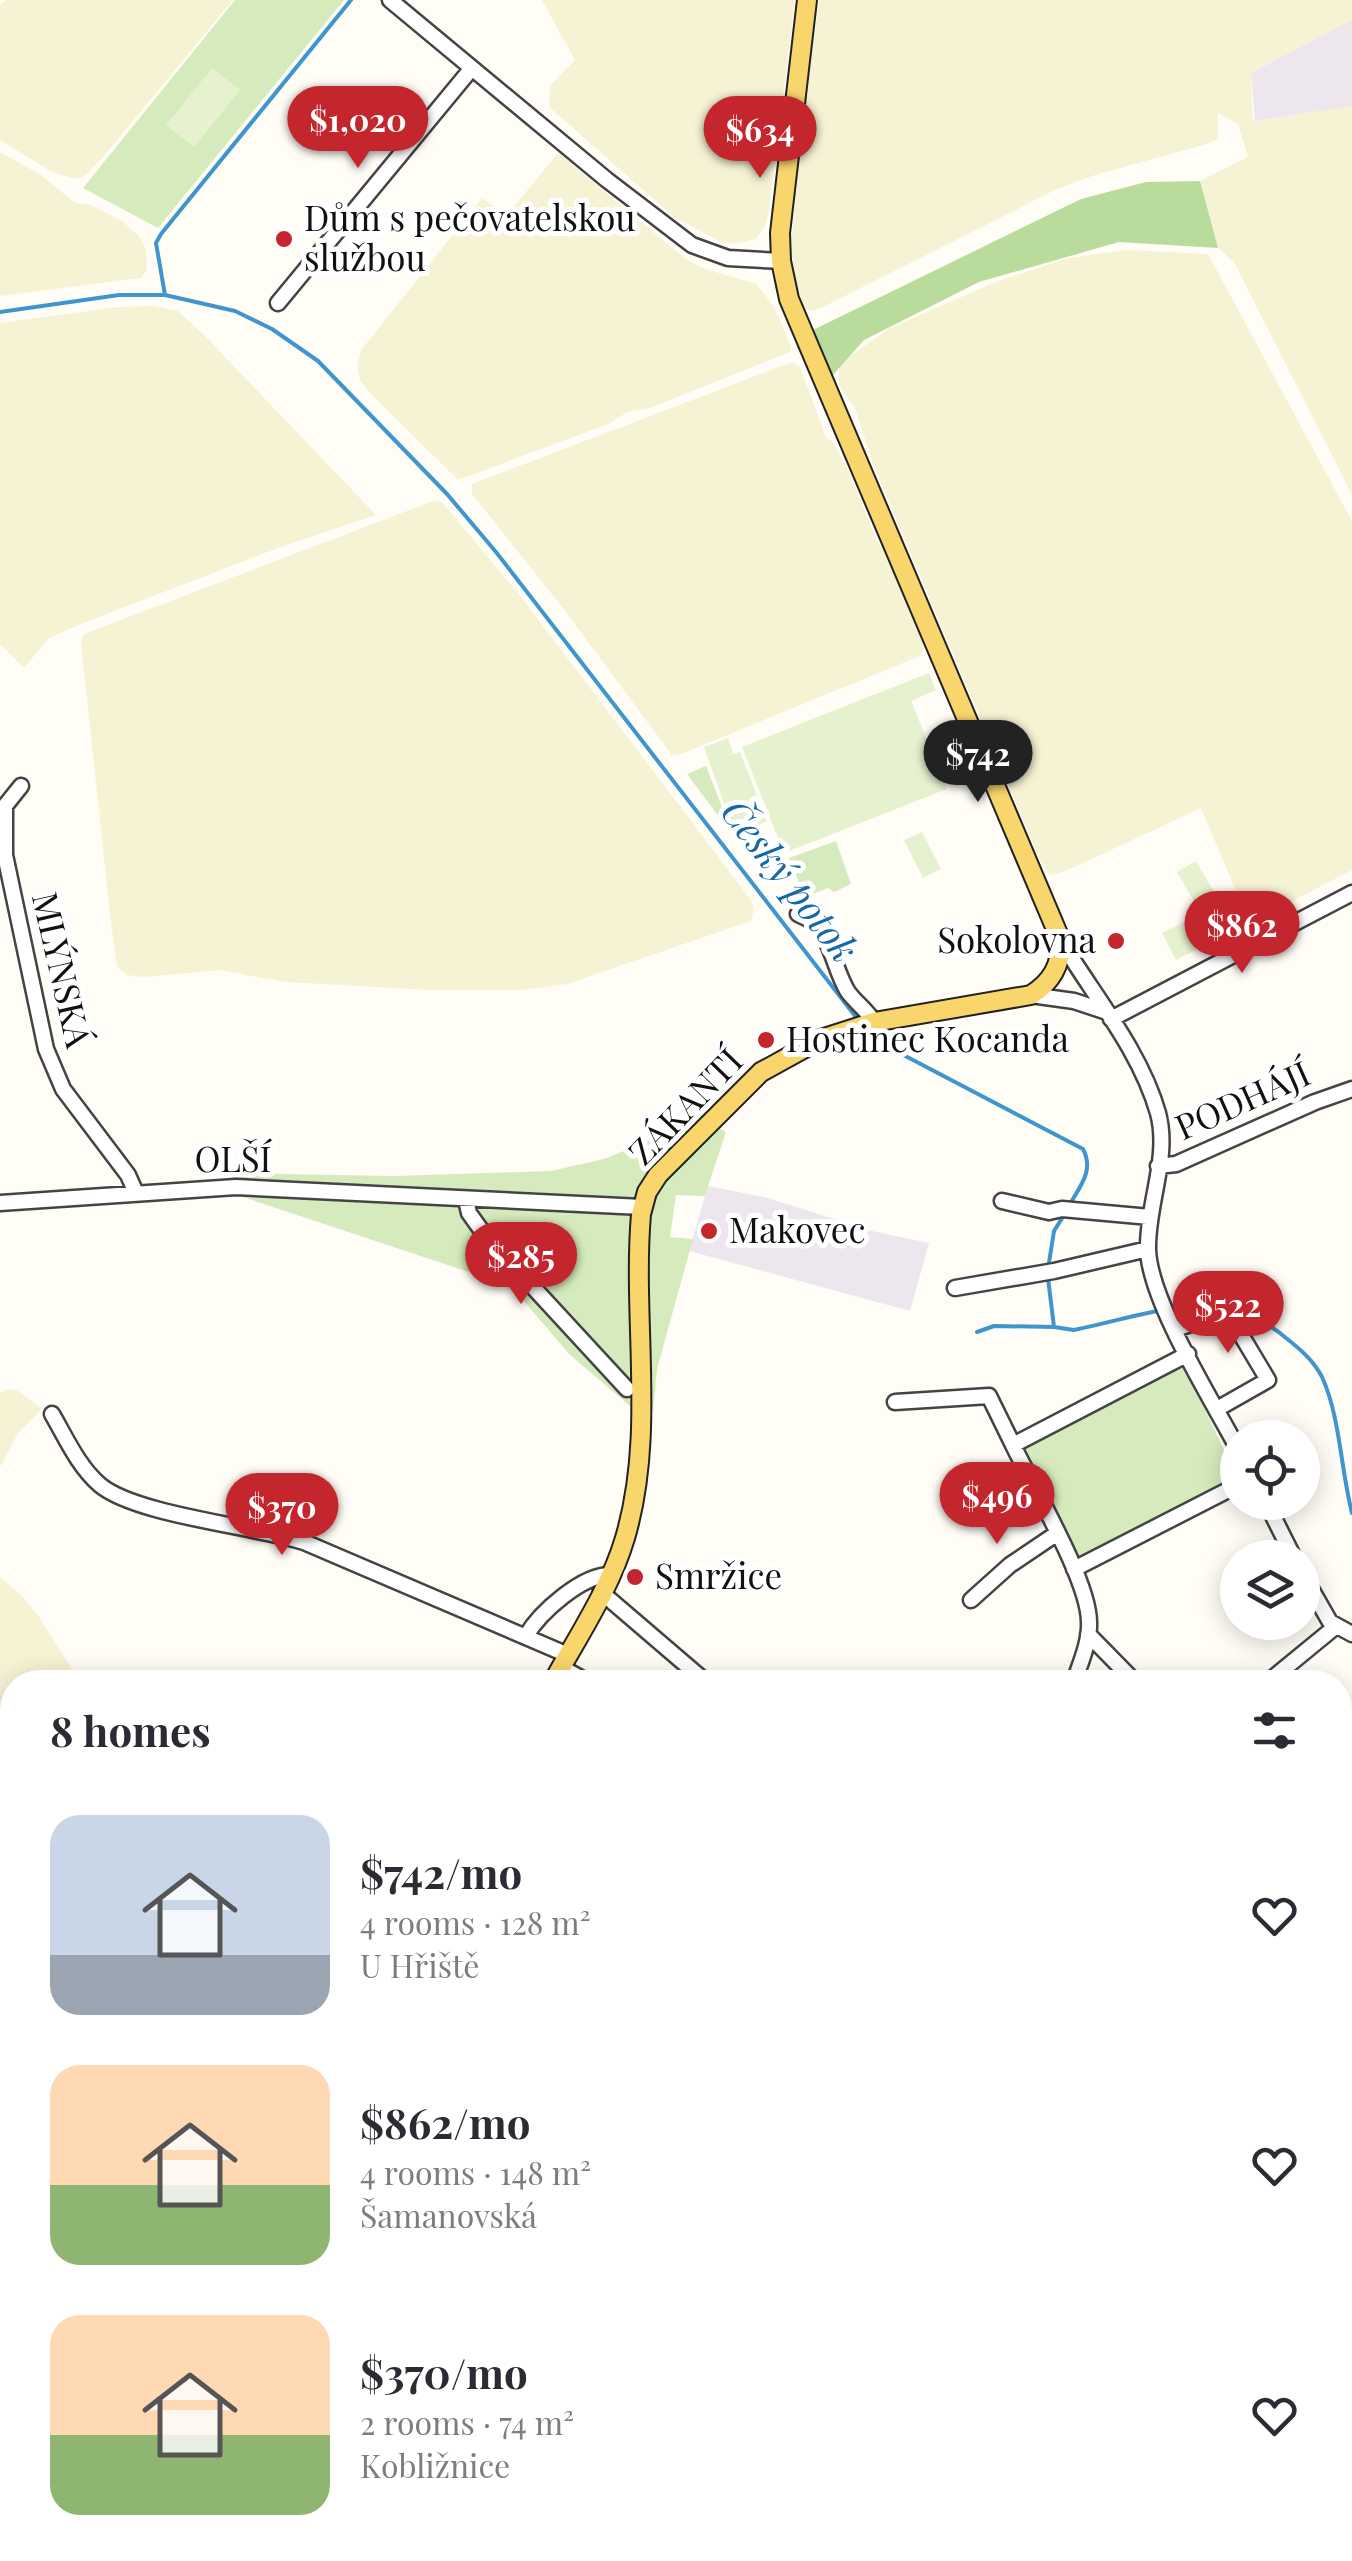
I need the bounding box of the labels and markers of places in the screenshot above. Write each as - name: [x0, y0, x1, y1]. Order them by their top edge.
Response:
- pin: $1,020: [277, 86, 439, 171]
- pin: $634: [701, 96, 819, 181]
- place label: Dům s pečovatelskou službou: [304, 193, 636, 280]
- marker: Dům s pečovatelskou službou: [273, 228, 295, 250]
- pin: $742: [919, 720, 1037, 805]
- pin: $862: [1183, 891, 1301, 976]
- place label: Sokolovna: [937, 915, 1097, 962]
- marker: Sokolovna: [1105, 930, 1127, 952]
- place label: Hostinec Kocanda: [786, 1014, 1069, 1061]
- marker: Hostinec Kocanda: [755, 1029, 777, 1051]
- place label: Makovec: [729, 1205, 865, 1252]
- marker: Makovec: [698, 1220, 720, 1242]
- pin: $285: [462, 1222, 580, 1307]
- pin: $522: [1169, 1271, 1287, 1356]
- pin: $496: [938, 1462, 1056, 1547]
- pin: $370: [223, 1473, 341, 1558]
- place label: Smržice: [655, 1551, 782, 1598]
- marker: Smržice: [624, 1566, 646, 1588]

